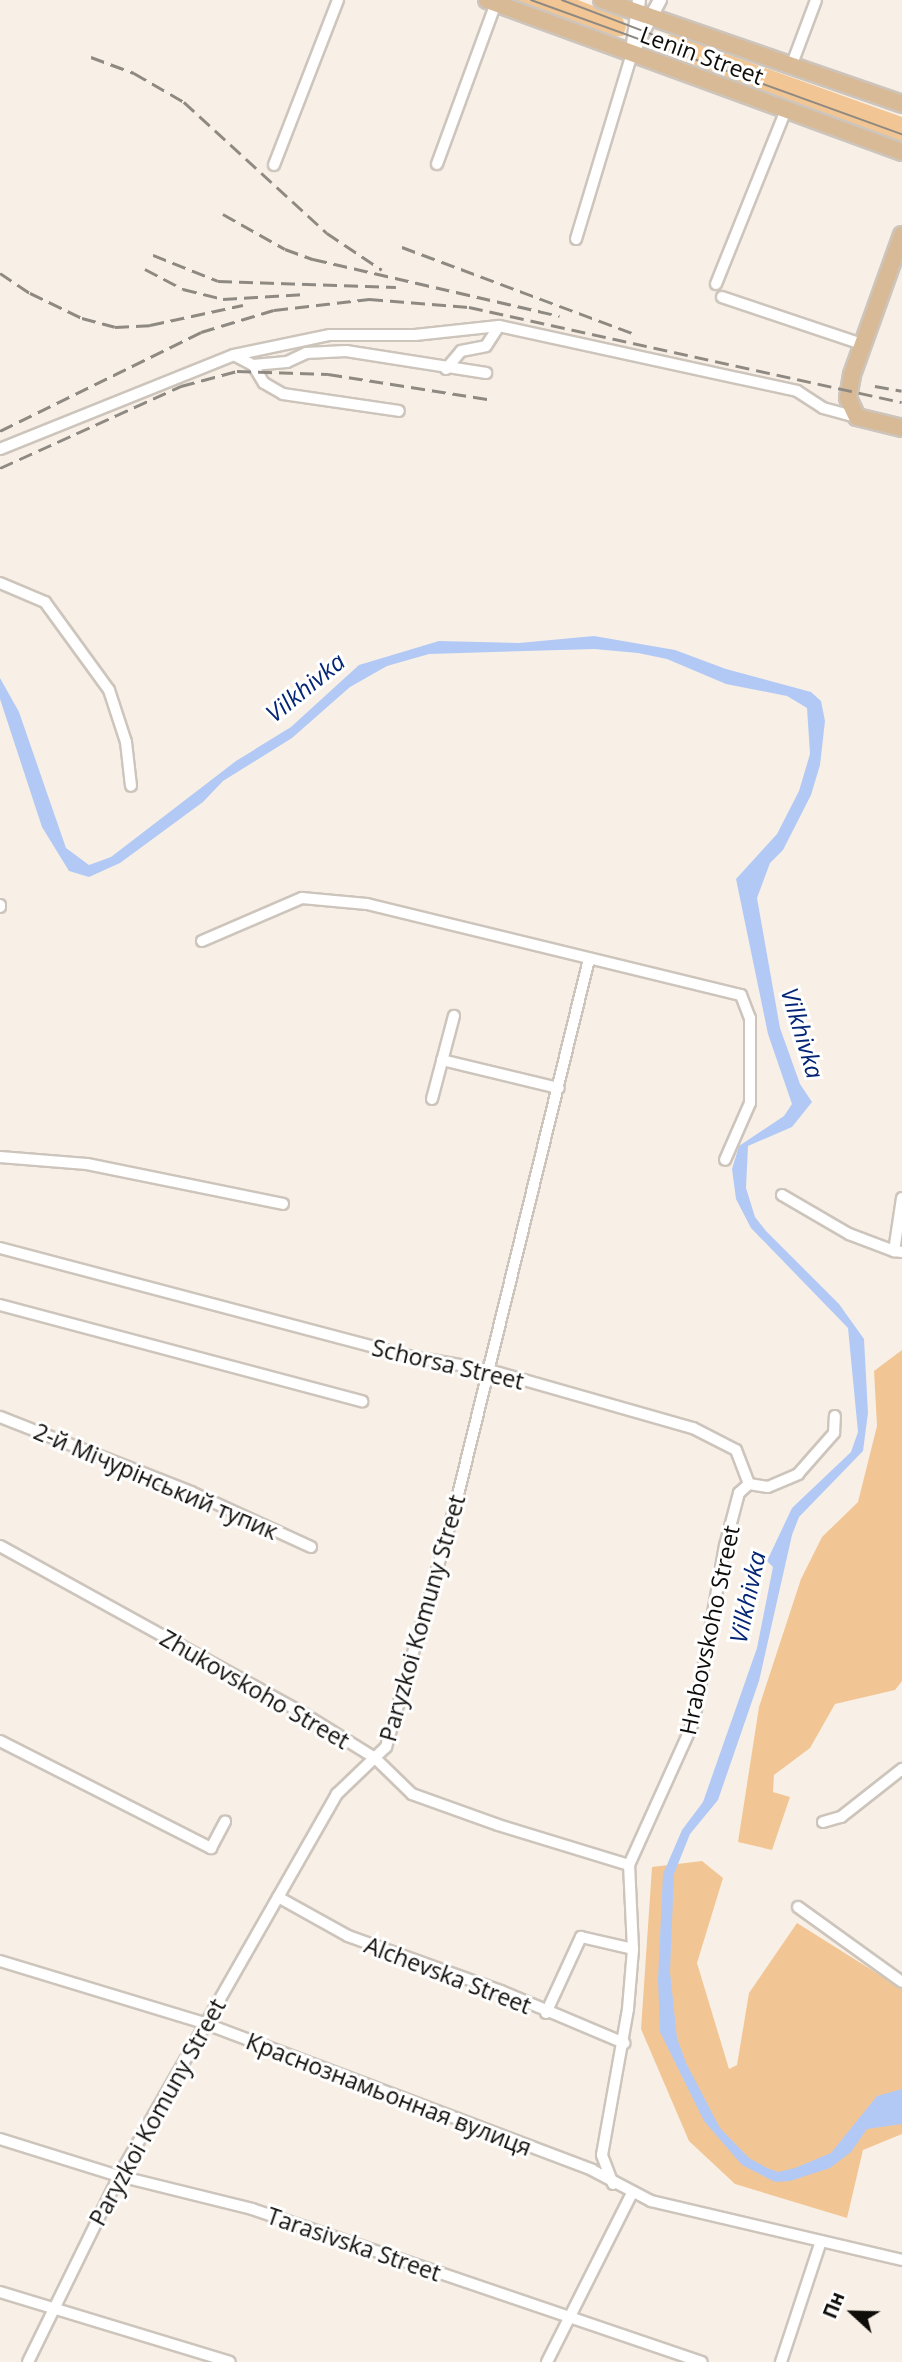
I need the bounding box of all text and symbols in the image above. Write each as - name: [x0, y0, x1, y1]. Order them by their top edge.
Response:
- street label: Lenin Street: [637, 20, 767, 90]
- water label: Vilkhivka: [260, 646, 350, 728]
- water label: Vilkhivka: [776, 984, 830, 1082]
- street label: Schorsa Street: [369, 1333, 527, 1395]
- street label: 2-й Мічурінський тупик: [30, 1417, 282, 1545]
- street label: Paryzkoi Komuny Street: [374, 1492, 470, 1744]
- street label: Hrabovskoho Street: [673, 1523, 745, 1737]
- water label: Vilkhivka: [723, 1548, 771, 1646]
- street label: Zhukovskoho Street: [156, 1624, 354, 1754]
- street label: Alchevska Street: [361, 1931, 535, 2019]
- street label: Paryzkoi Komuny Street: [83, 1994, 231, 2230]
- street label: Краснознамьонная вулиця: [242, 2027, 536, 2161]
- street label: Tarasivska Street: [264, 2201, 444, 2287]
- north arrow: [818, 2278, 888, 2348]
- text: Пн: [816, 2288, 851, 2322]

